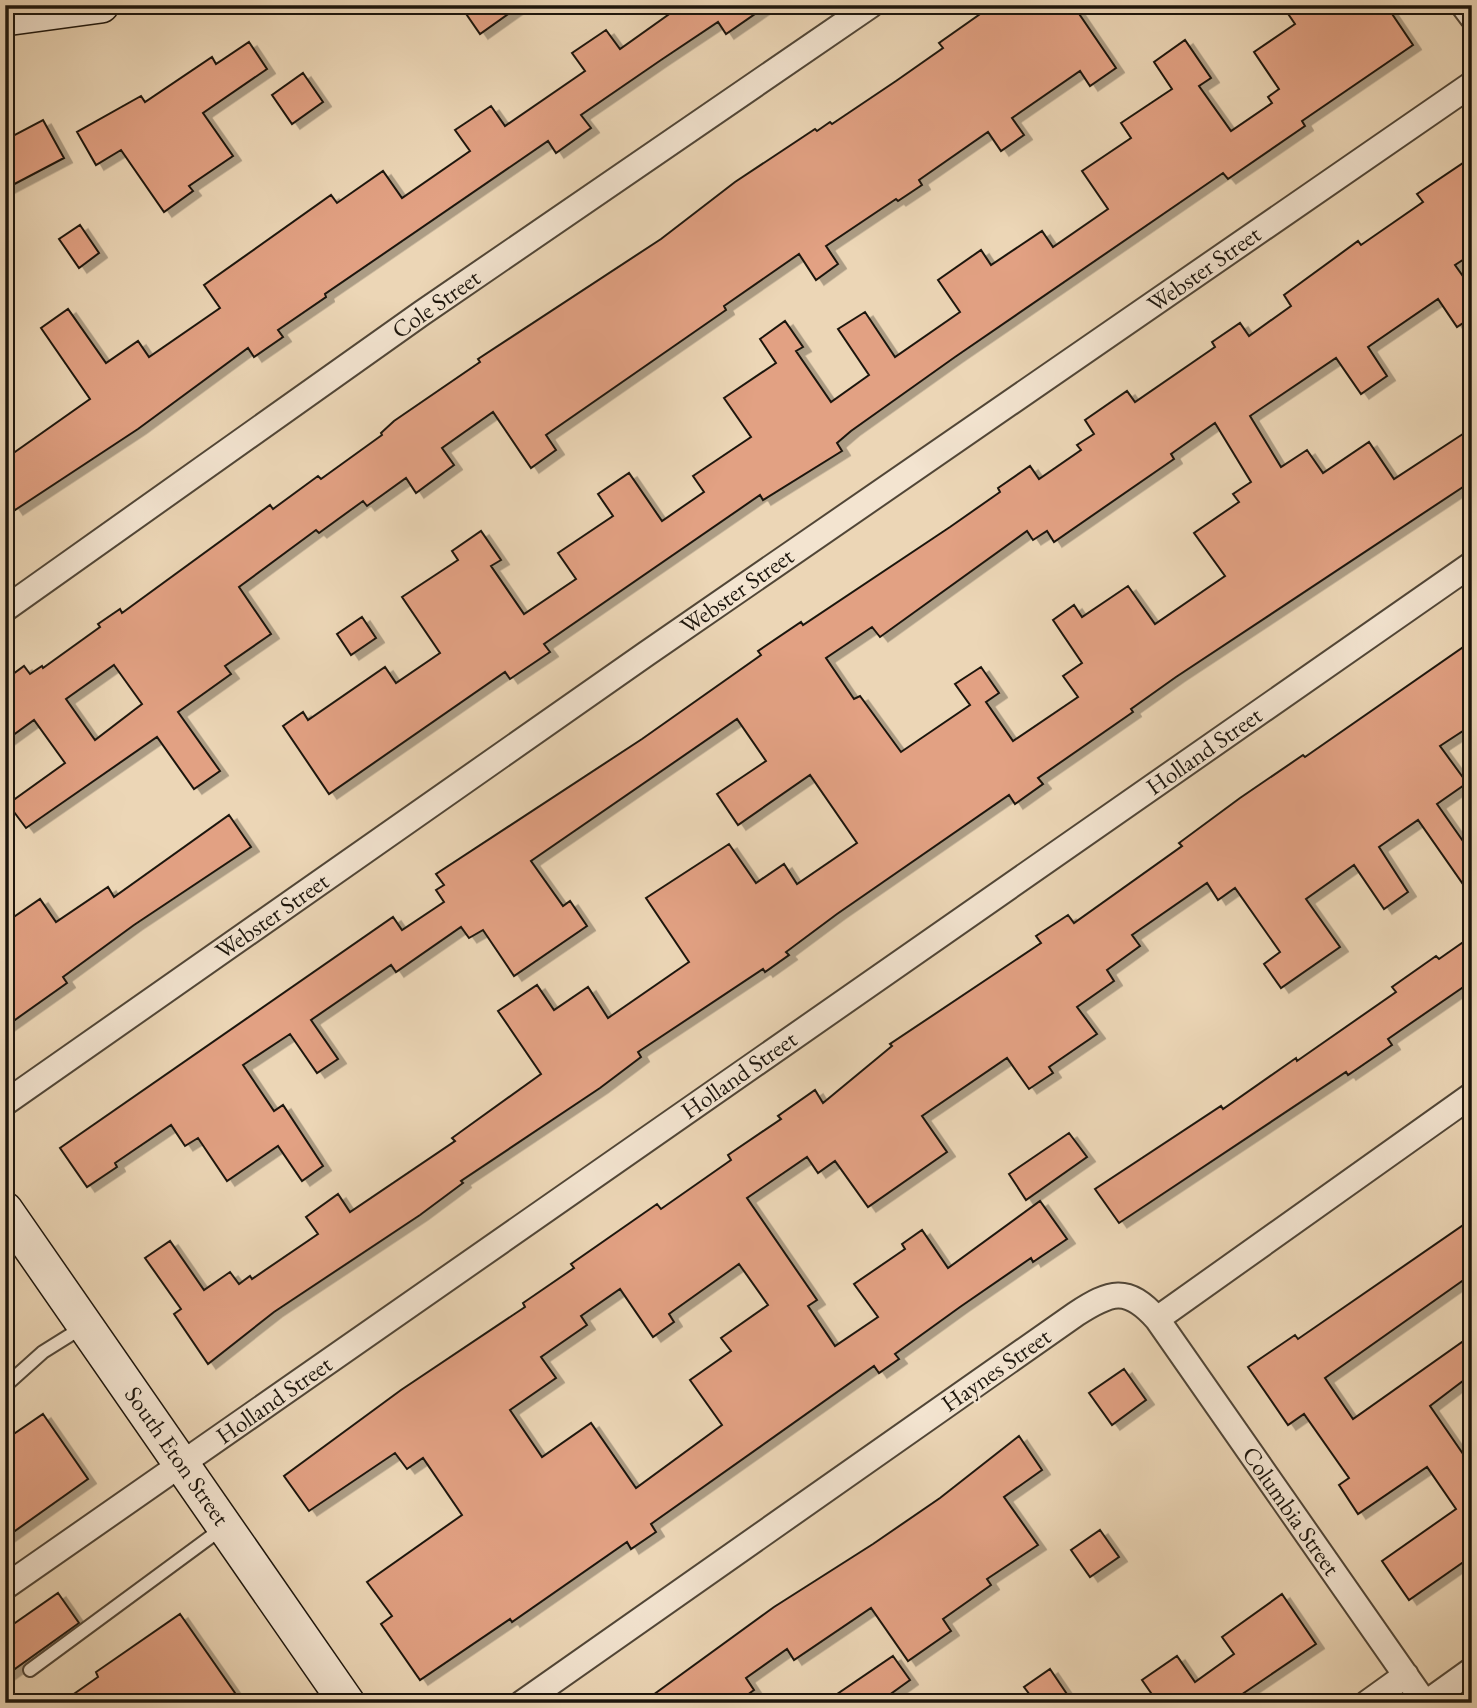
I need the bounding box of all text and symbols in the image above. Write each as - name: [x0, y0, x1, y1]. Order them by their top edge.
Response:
- street label: Webster Street: [1141, 218, 1267, 319]
- street label: Cole Street: [385, 262, 486, 345]
- street label: Webster Street: [674, 540, 800, 641]
- street label: Holland Street: [1140, 699, 1268, 802]
- street label: Webster Street: [209, 865, 335, 966]
- street label: Holland Street: [675, 1023, 803, 1126]
- street label: Haynes Street: [935, 1320, 1057, 1419]
- street label: Holland Street: [210, 1348, 338, 1451]
- street label: South Eton Street: [118, 1380, 237, 1532]
- street label: Columbia Street: [1235, 1440, 1348, 1582]

